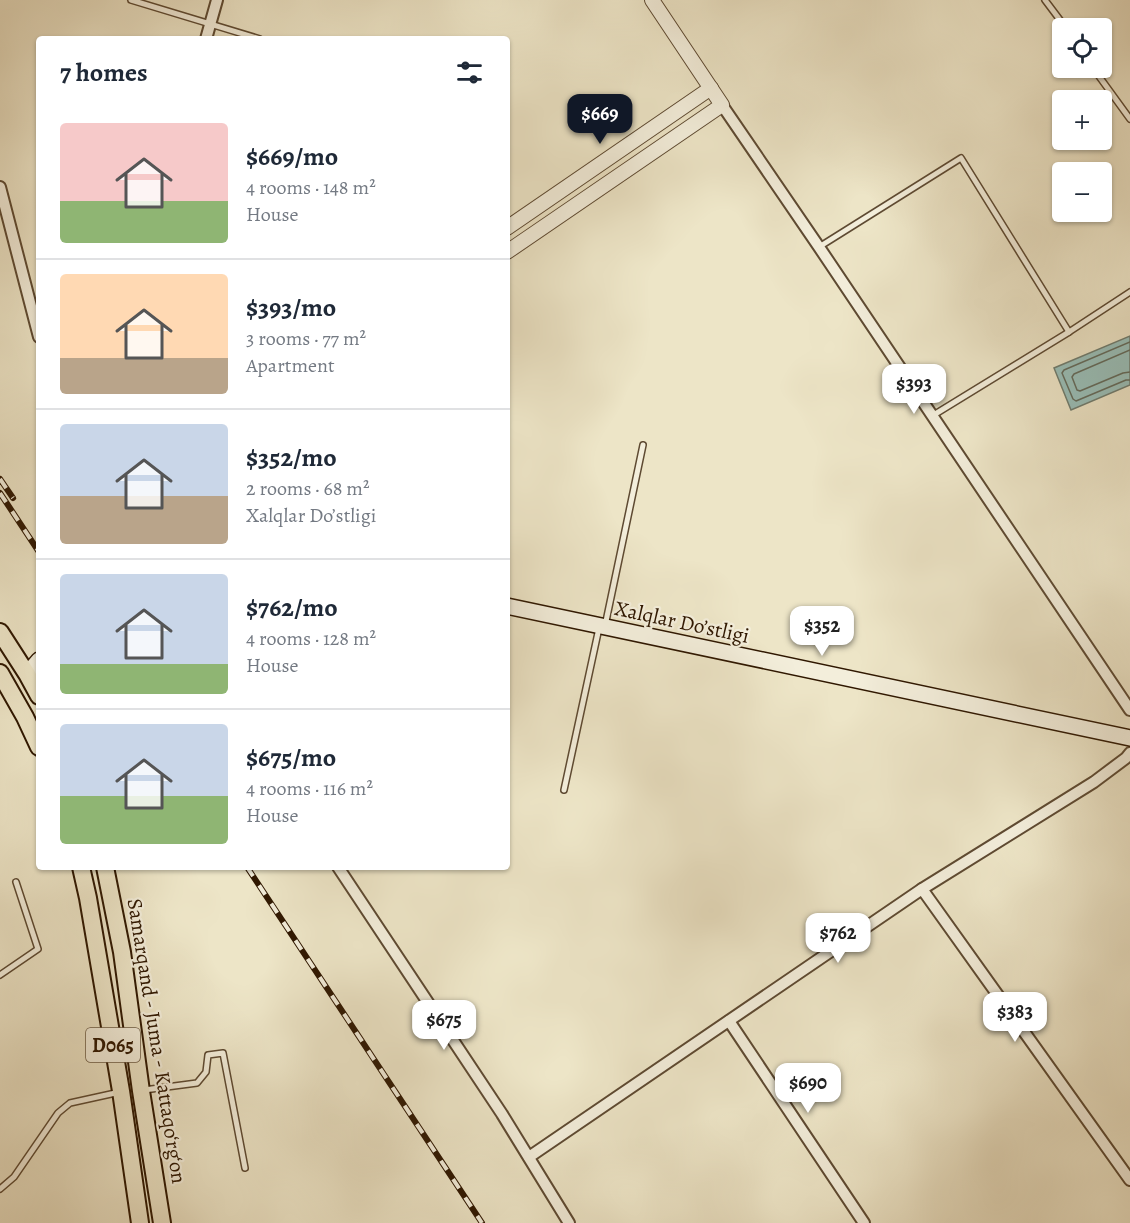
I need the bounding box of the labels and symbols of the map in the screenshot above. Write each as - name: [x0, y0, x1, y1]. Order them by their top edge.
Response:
- pin: $669: [564, 94, 636, 145]
- pin: $393: [878, 364, 950, 415]
- street label: Xalqlar Do’stligi: [612, 594, 752, 650]
- pin: $352: [786, 606, 858, 657]
- street label: Samarqand - Juma - Kattaqo‘rg‘on: [121, 897, 193, 1185]
- pin: $762: [802, 913, 874, 964]
- pin: $383: [979, 992, 1051, 1043]
- pin: $675: [408, 1000, 480, 1051]
- road number: D065: [86, 1028, 140, 1062]
- pin: $690: [772, 1063, 844, 1114]

